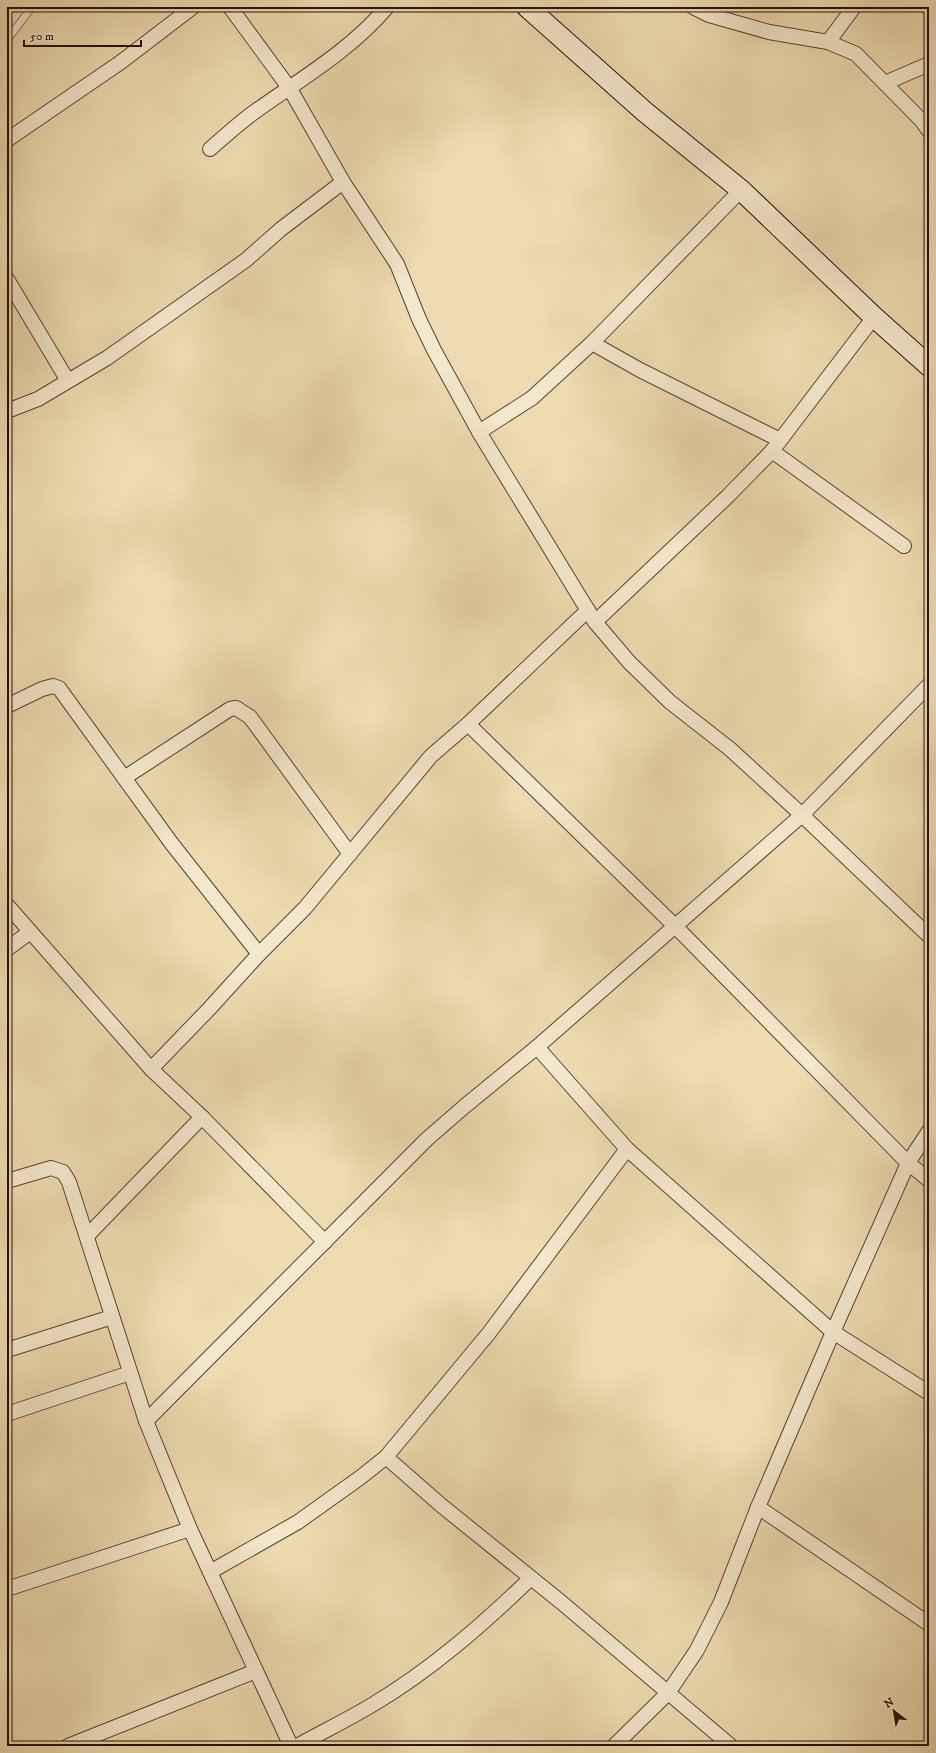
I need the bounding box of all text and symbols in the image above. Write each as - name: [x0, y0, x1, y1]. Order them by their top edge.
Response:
- scale bar: [24, 22, 141, 48]
- text: 50 m: [30, 29, 54, 44]
- north arrow: [874, 1691, 914, 1731]
- text: N: [882, 1695, 897, 1712]

